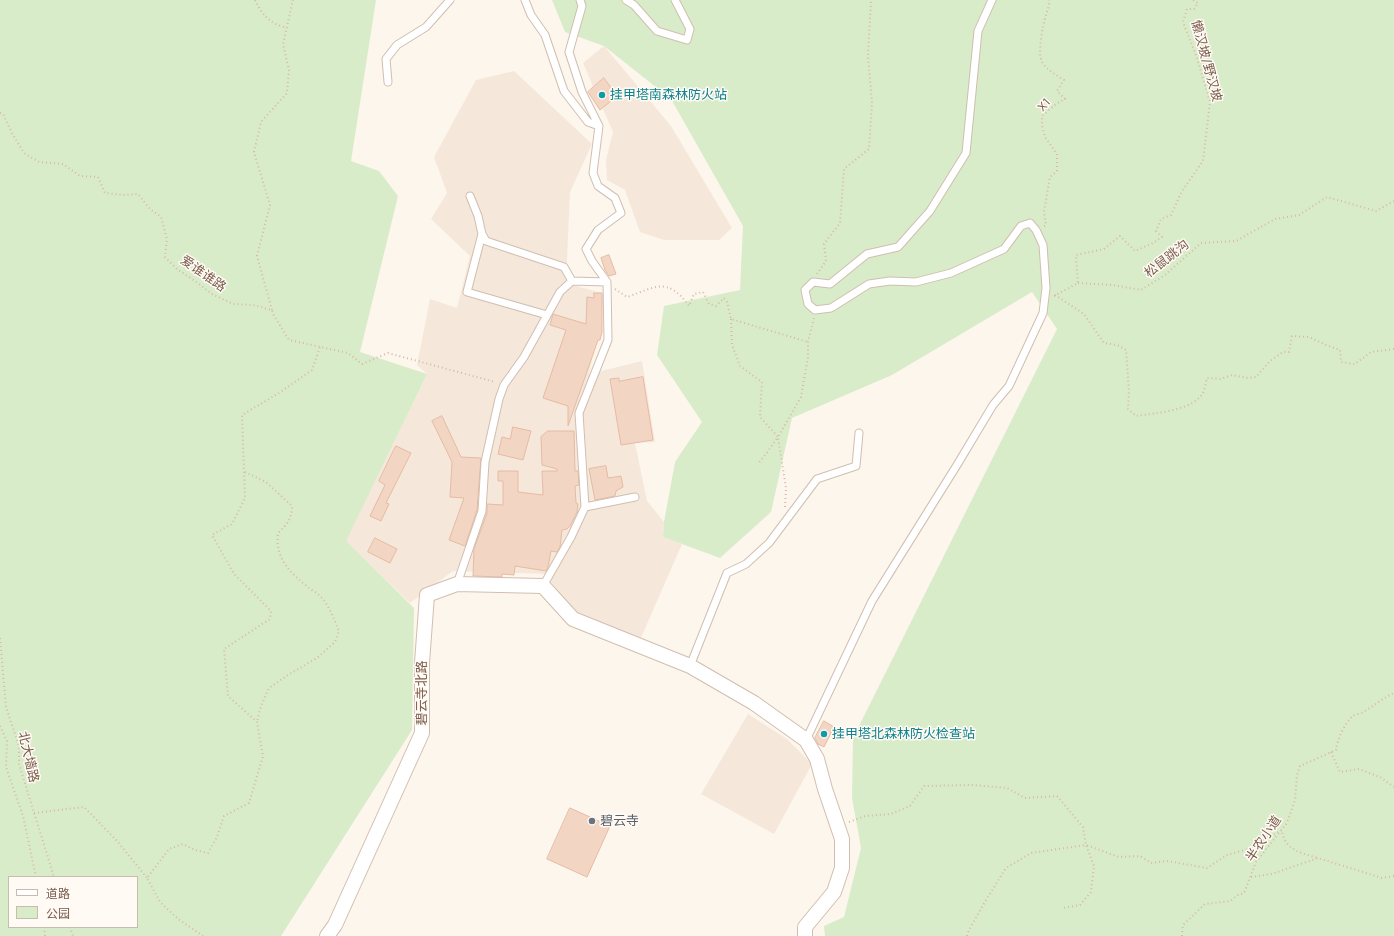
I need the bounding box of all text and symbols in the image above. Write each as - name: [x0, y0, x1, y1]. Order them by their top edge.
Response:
- street label: 懒汉坡/野汉坡: [1188, 19, 1224, 103]
- place label: 挂甲塔南森林防火站: [610, 87, 727, 103]
- marker: 挂甲塔南森林防火站: [597, 90, 607, 100]
- street label: X1: [1034, 95, 1054, 115]
- street label: 松鼠跳沟: [1142, 237, 1192, 281]
- street label: 爱谁谁路: [177, 253, 229, 295]
- street label: 碧云寺北路: [414, 661, 430, 725]
- place label: 挂甲塔北森林防火检查站: [832, 726, 975, 742]
- marker: 挂甲塔北森林防火检查站: [819, 729, 829, 739]
- street label: 北大墙路: [15, 730, 41, 784]
- place label: 碧云寺: [600, 813, 639, 829]
- street label: 半农小道: [1243, 813, 1285, 865]
- marker: 碧云寺: [587, 816, 597, 826]
- legend: [8, 876, 138, 928]
- text: 道路: [46, 887, 70, 901]
- text: 公园: [46, 907, 70, 921]

